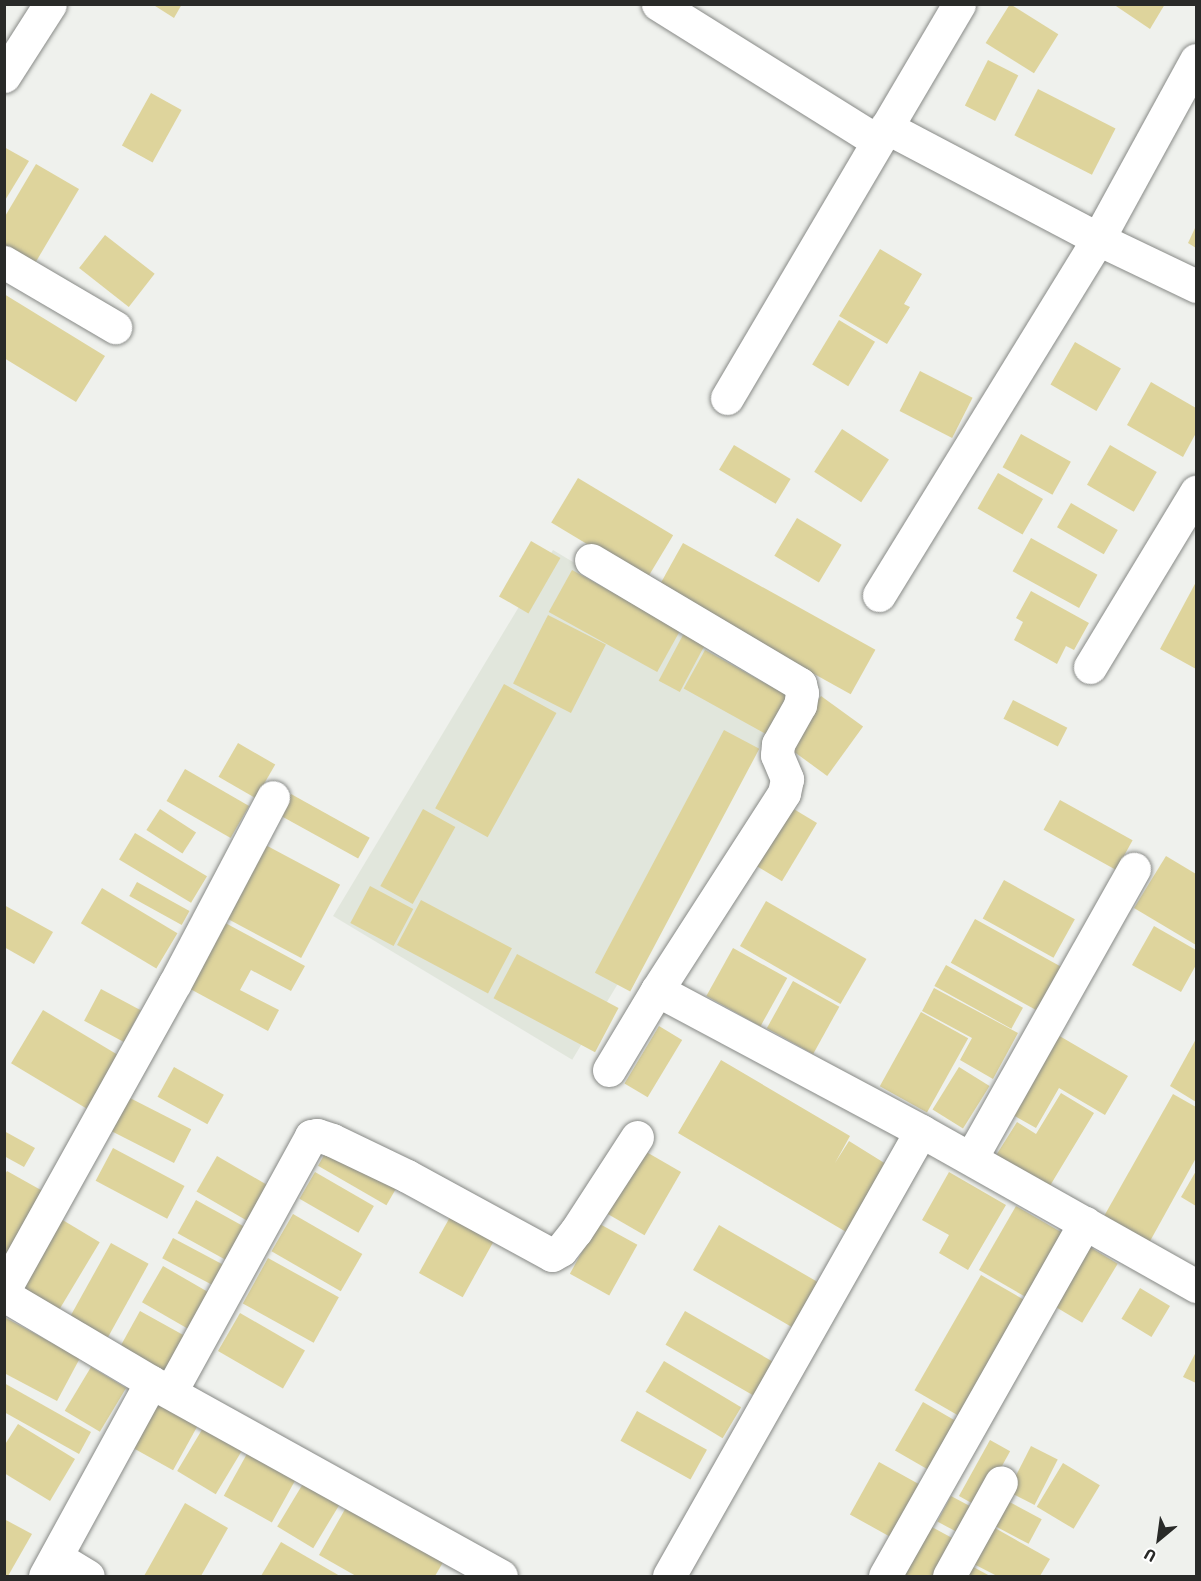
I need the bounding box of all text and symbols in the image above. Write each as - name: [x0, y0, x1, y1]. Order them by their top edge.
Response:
- north arrow: [1129, 1509, 1189, 1569]
- text: U: [1141, 1543, 1160, 1566]

